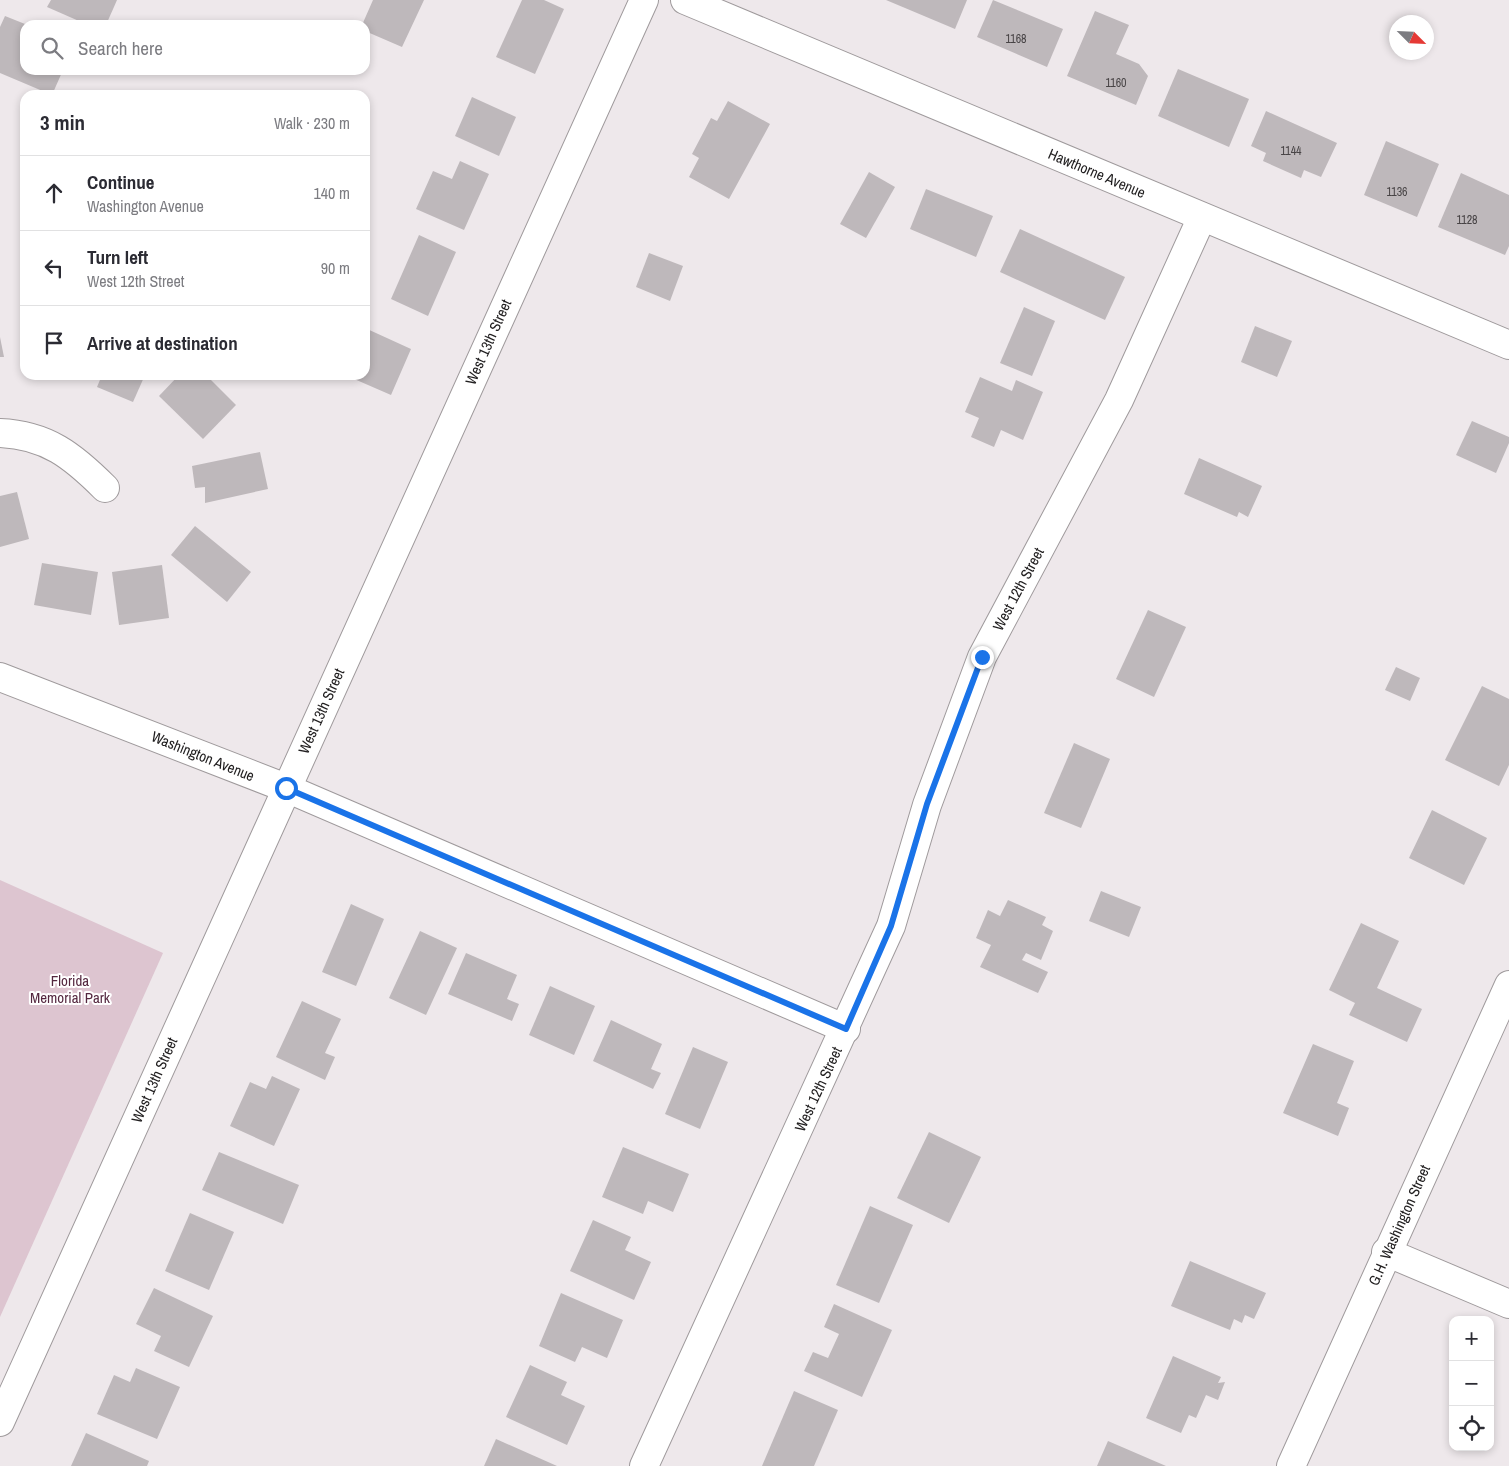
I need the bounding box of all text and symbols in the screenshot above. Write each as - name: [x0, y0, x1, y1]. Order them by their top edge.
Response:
- north arrow: [1389, 15, 1434, 60]
- search box: [20, 20, 370, 75]
- house number: 1168: [1005, 31, 1027, 47]
- icon: search: [38, 34, 66, 62]
- text: Search here: [78, 35, 163, 61]
- house number: 1160: [1105, 75, 1127, 91]
- text: 3 min: [40, 108, 85, 137]
- text: Walk · 230 m: [274, 112, 350, 134]
- street label: Hawthorne Avenue: [1045, 143, 1149, 203]
- house number: 1144: [1280, 143, 1302, 159]
- text: Continue: [87, 169, 155, 195]
- icon: ahead: [40, 179, 68, 207]
- text: 140 m: [314, 182, 350, 204]
- house number: 1136: [1386, 184, 1408, 200]
- text: Washington Avenue: [87, 195, 204, 217]
- house number: 1128: [1456, 212, 1478, 228]
- text: Turn left: [87, 244, 148, 270]
- icon: left: [40, 254, 68, 282]
- text: 90 m: [321, 257, 350, 279]
- text: West 12th Street: [87, 270, 185, 292]
- street label: West 13th Street: [460, 295, 516, 388]
- icon: arrive: [40, 329, 68, 357]
- text: Arrive at destination: [87, 330, 238, 356]
- street label: West 12th Street: [987, 543, 1049, 634]
- route end: [971, 646, 994, 669]
- street label: West 13th Street: [293, 664, 349, 757]
- street label: Washington Avenue: [148, 726, 258, 786]
- route start: [275, 777, 298, 800]
- park label: Florida Memorial Park: [30, 970, 111, 1008]
- street label: West 13th Street: [126, 1033, 182, 1126]
- street label: West 12th Street: [789, 1043, 847, 1135]
- street label: G.H. Washington Street: [1363, 1161, 1435, 1289]
- map controls: [1449, 1316, 1494, 1451]
- button: +: [1449, 1316, 1494, 1361]
- button: −: [1449, 1361, 1494, 1406]
- button: locate: [1449, 1406, 1494, 1451]

